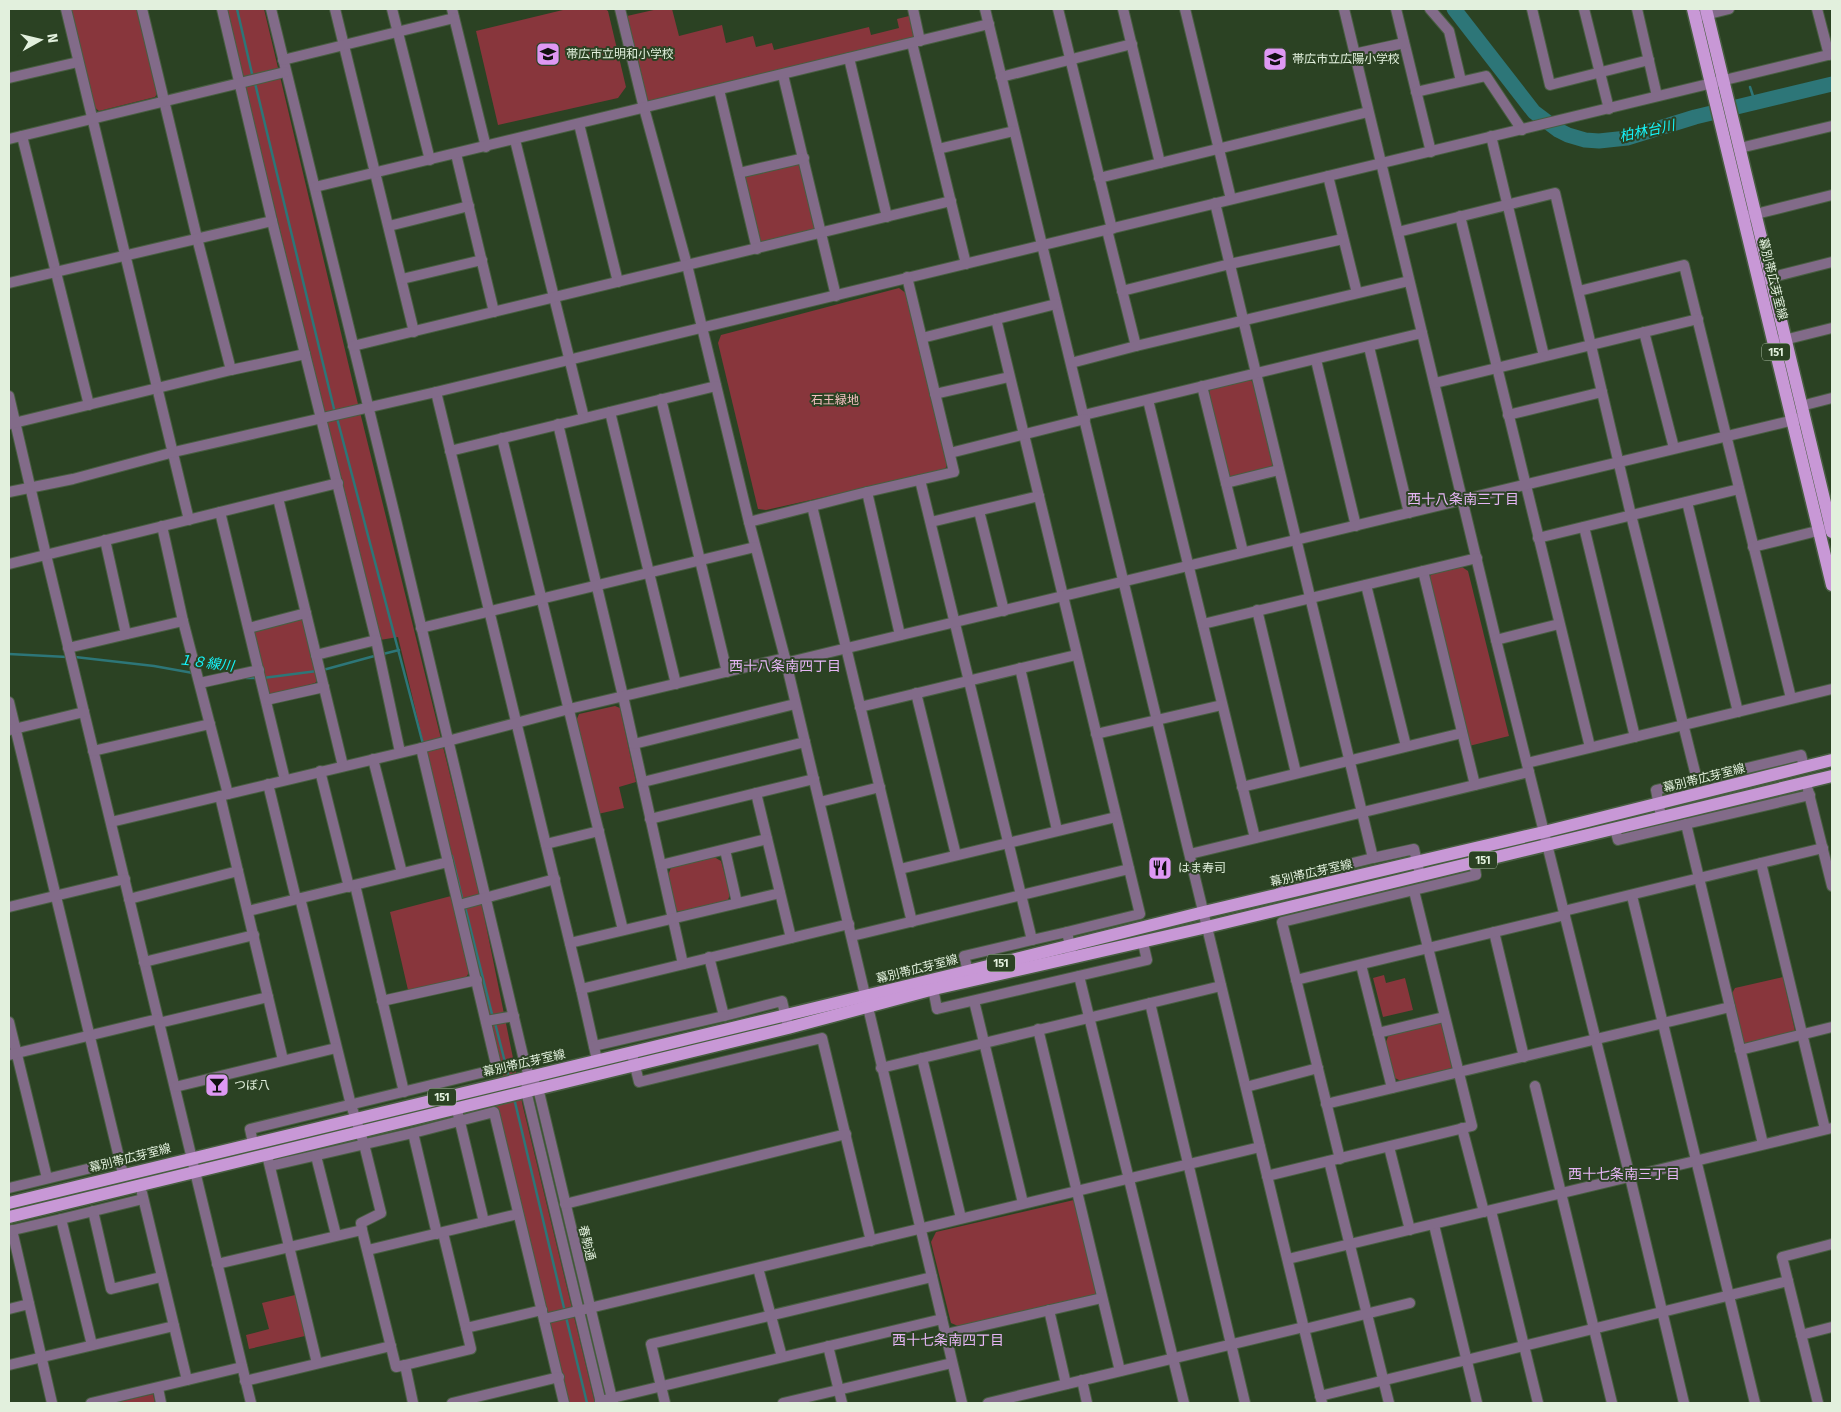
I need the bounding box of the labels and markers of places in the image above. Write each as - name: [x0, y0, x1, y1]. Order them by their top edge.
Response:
- school or university icon: 帯広市立明和小学校: [535, 41, 561, 67]
- school or university icon: 帯広市立広陽小学校: [1262, 46, 1288, 72]
- place label: 帯広市立明和小学校: [566, 47, 674, 61]
- place label: 帯広市立広陽小学校: [1292, 52, 1400, 66]
- restaurant icon: はま寿司: [1147, 855, 1173, 881]
- place label: はま寿司: [1178, 861, 1226, 875]
- bar icon: つぼ八: [204, 1072, 230, 1098]
- place label: つぼ八: [234, 1078, 270, 1092]

